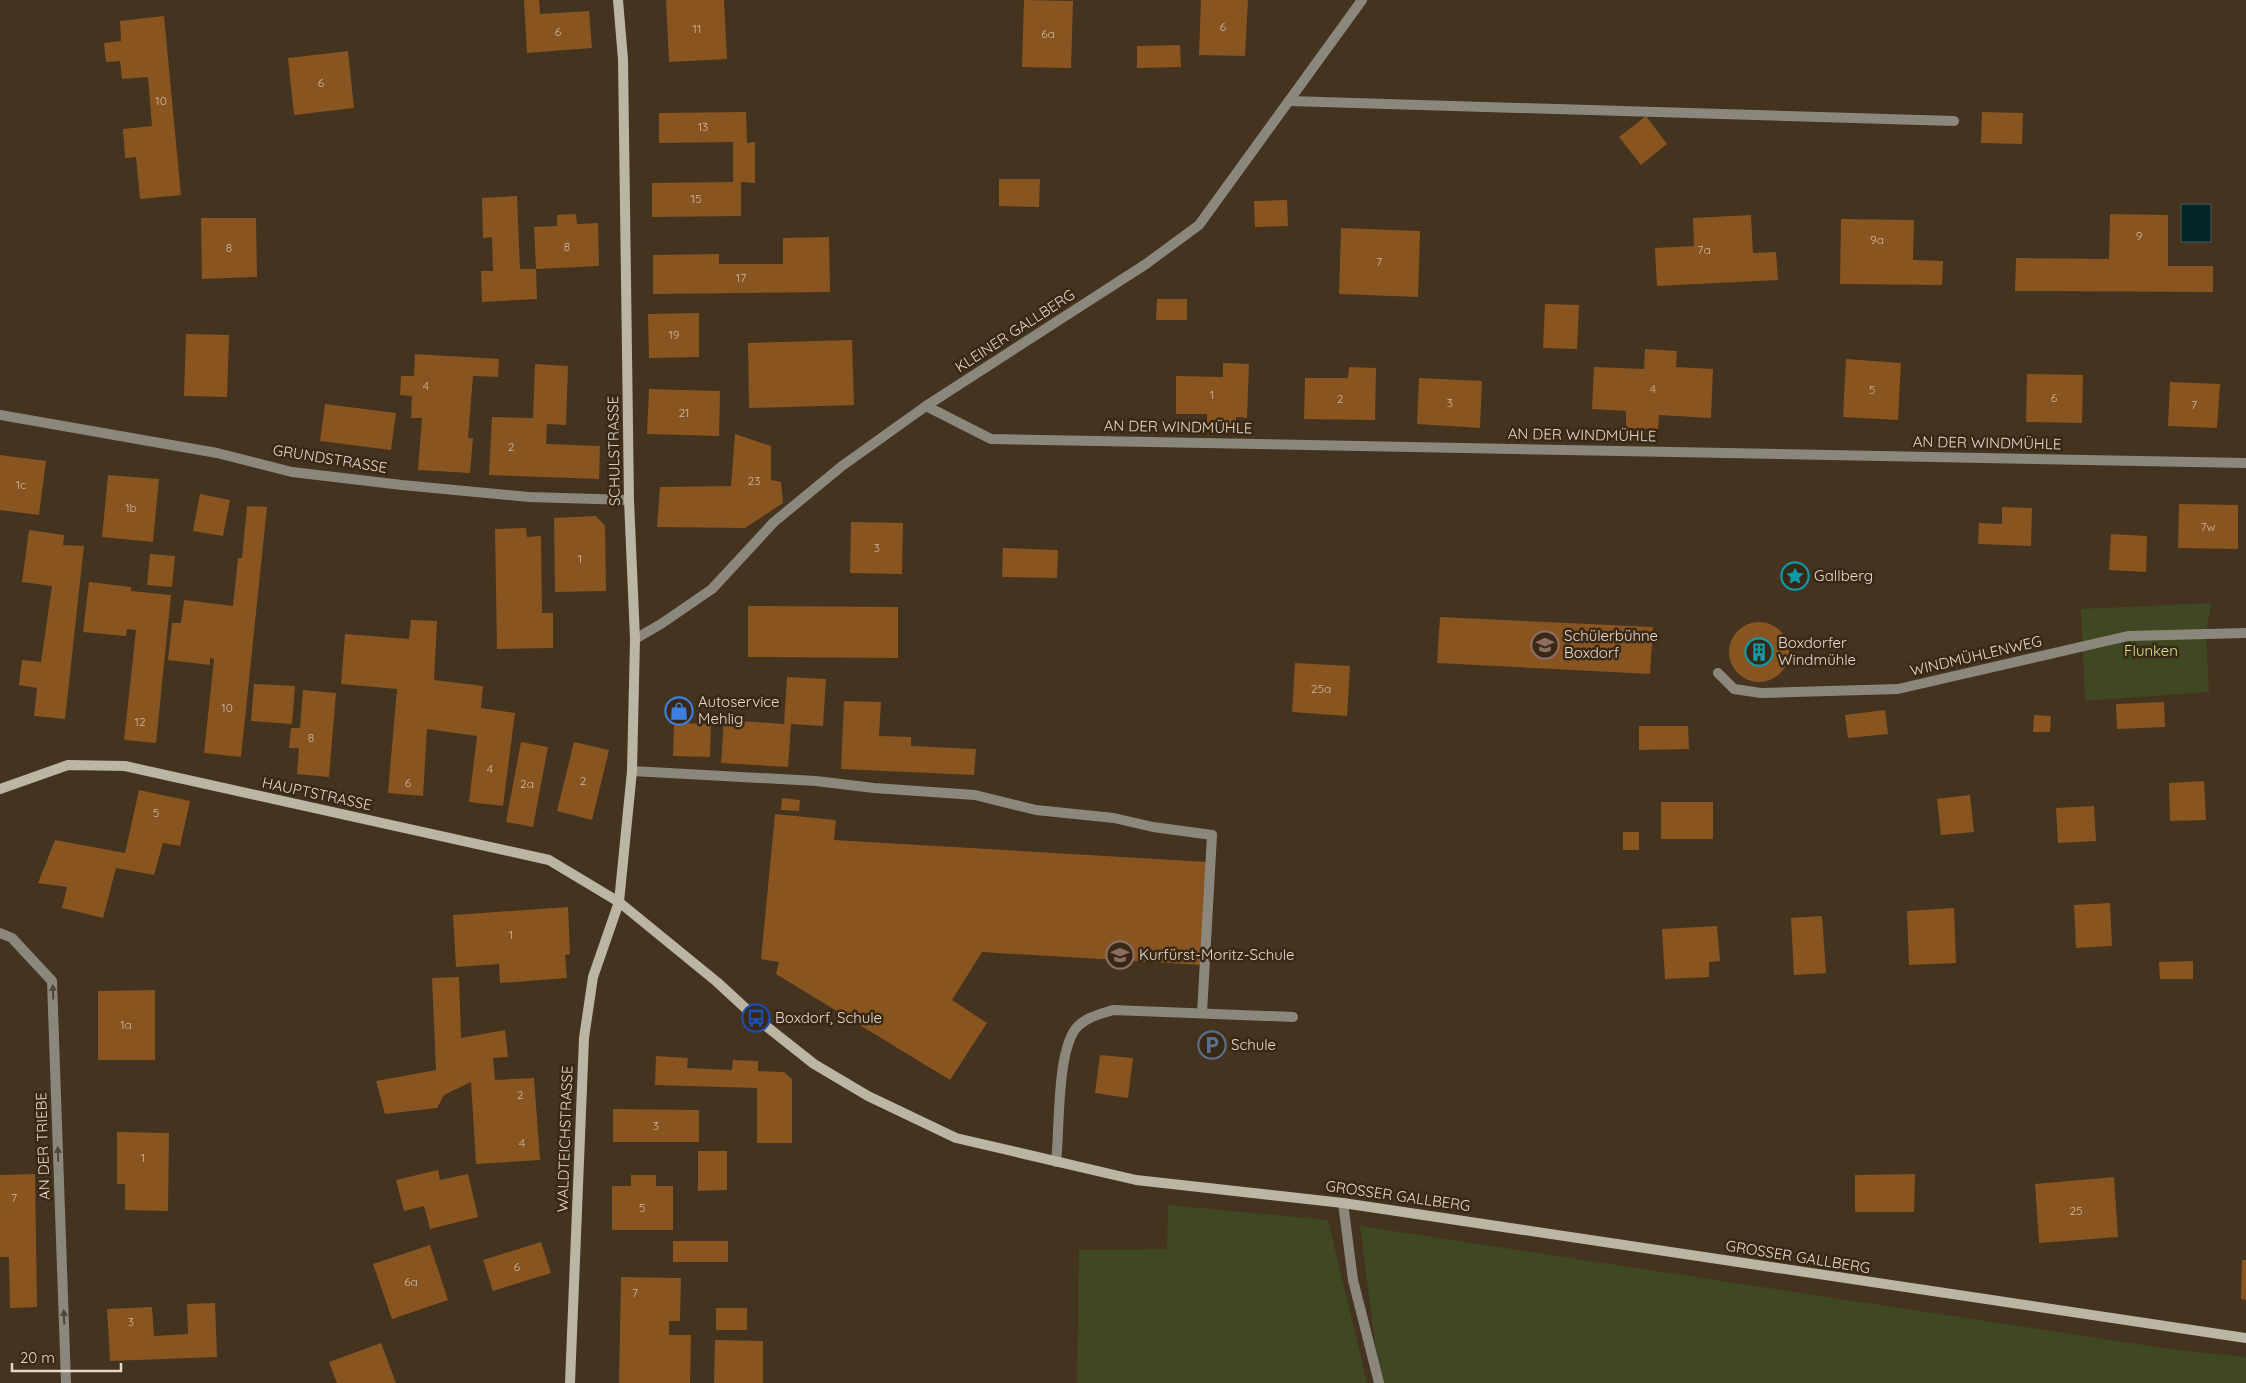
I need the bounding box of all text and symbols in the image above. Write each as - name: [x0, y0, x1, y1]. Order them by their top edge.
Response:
- house number: 6: [1220, 19, 1227, 34]
- house number: 11: [693, 21, 701, 36]
- house number: 6: [555, 24, 562, 39]
- house number: 6a: [1041, 26, 1055, 41]
- house number: 6: [318, 75, 325, 90]
- house number: 10: [155, 93, 167, 108]
- house number: 13: [698, 119, 708, 134]
- house number: 15: [691, 191, 701, 206]
- house number: 9: [2136, 228, 2143, 243]
- house number: 9a: [1870, 232, 1884, 247]
- house number: 8: [564, 239, 570, 254]
- house number: 8: [226, 240, 232, 255]
- house number: 7a: [1697, 242, 1711, 257]
- house number: 7: [1376, 254, 1382, 269]
- house number: 17: [736, 270, 746, 285]
- street label: KLEINER GALLBERG: [951, 285, 1078, 376]
- house number: 19: [668, 327, 680, 342]
- house number: 4: [423, 378, 429, 393]
- house number: 4: [1650, 381, 1656, 396]
- house number: 5: [1869, 382, 1875, 397]
- house number: 1: [1210, 387, 1214, 402]
- house number: 6: [2051, 390, 2058, 405]
- house number: 2: [1337, 391, 1344, 406]
- house number: 3: [1447, 395, 1453, 410]
- street label: SCHULSTRASSE: [603, 396, 624, 506]
- house number: 7: [2191, 397, 2197, 412]
- house number: 21: [678, 405, 690, 420]
- street label: AN DER WINDMÜHLE: [1104, 416, 1252, 437]
- street label: AN DER WINDMÜHLE: [1508, 424, 1656, 445]
- street label: AN DER WINDMÜHLE: [1913, 432, 2061, 453]
- house number: 2: [508, 439, 515, 454]
- street label: GRUNDSTRASSE: [272, 440, 389, 477]
- house number: 23: [748, 473, 760, 488]
- house number: 1c: [16, 477, 26, 492]
- house number: 1b: [125, 500, 137, 515]
- house number: 7w: [2200, 519, 2216, 534]
- house number: 3: [874, 540, 880, 555]
- house number: 1: [578, 551, 582, 566]
- place icon: Gallberg: [1780, 561, 1810, 591]
- place label: Gallberg: [1814, 566, 1873, 585]
- place label: Schülerbühne Boxdorf: [1564, 626, 1658, 662]
- school or university icon: Schülerbühne Boxdorf: [1530, 630, 1560, 660]
- street label: WINDMÜHLENWEG: [1908, 631, 2044, 680]
- place label: Boxdorfer Windmühle: [1778, 633, 1856, 669]
- building icon: Boxdorfer Windmühle: [1744, 637, 1774, 667]
- park label: Flunken: [2124, 641, 2178, 660]
- house number: 25a: [1311, 681, 1331, 696]
- place label: Autoservice Mehlig: [698, 692, 780, 728]
- shop icon: Autoservice Mehlig: [664, 696, 694, 726]
- house number: 10: [221, 700, 233, 715]
- house number: 12: [134, 714, 146, 729]
- house number: 8: [308, 730, 314, 745]
- house number: 4: [487, 761, 493, 776]
- street label: HAUPTSTRASSE: [261, 773, 374, 814]
- house number: 2: [580, 773, 587, 788]
- house number: 6: [405, 775, 412, 790]
- house number: 2a: [520, 776, 534, 791]
- house number: 5: [153, 805, 159, 820]
- house number: 1: [509, 927, 513, 942]
- school or university icon: Kurfürst-Moritz-Schule: [1105, 940, 1135, 970]
- place label: Kurfürst-Moritz-Schule: [1139, 945, 1295, 964]
- one-way arrow: [49, 984, 57, 1000]
- bus stop icon: Boxdorf, Schule: [741, 1003, 771, 1033]
- place label: Boxdorf, Schule: [775, 1008, 882, 1027]
- house number: 1a: [120, 1017, 132, 1032]
- parking icon: Schule: [1197, 1030, 1227, 1060]
- place label: Schule: [1231, 1035, 1276, 1054]
- street label: WALDTEICHSTRASSE: [552, 1065, 577, 1213]
- house number: 2: [517, 1087, 524, 1102]
- street label: AN DER TRIEBE: [31, 1092, 54, 1200]
- house number: 3: [653, 1118, 659, 1133]
- house number: 4: [519, 1135, 525, 1150]
- one-way arrow: [54, 1146, 62, 1162]
- house number: 1: [141, 1150, 145, 1165]
- street label: GROSSER GALLBERG: [1324, 1176, 1472, 1215]
- house number: 7: [11, 1190, 17, 1205]
- house number: 5: [639, 1200, 645, 1215]
- house number: 25: [2069, 1203, 2083, 1218]
- street label: GROSSER GALLBERG: [1724, 1236, 1872, 1277]
- house number: 6: [514, 1259, 521, 1274]
- house number: 6a: [404, 1274, 418, 1289]
- house number: 7: [632, 1285, 638, 1300]
- one-way arrow: [60, 1309, 68, 1325]
- house number: 3: [128, 1314, 134, 1329]
- scale bar: [12, 1340, 121, 1372]
- text: 20 m: [20, 1348, 55, 1367]

